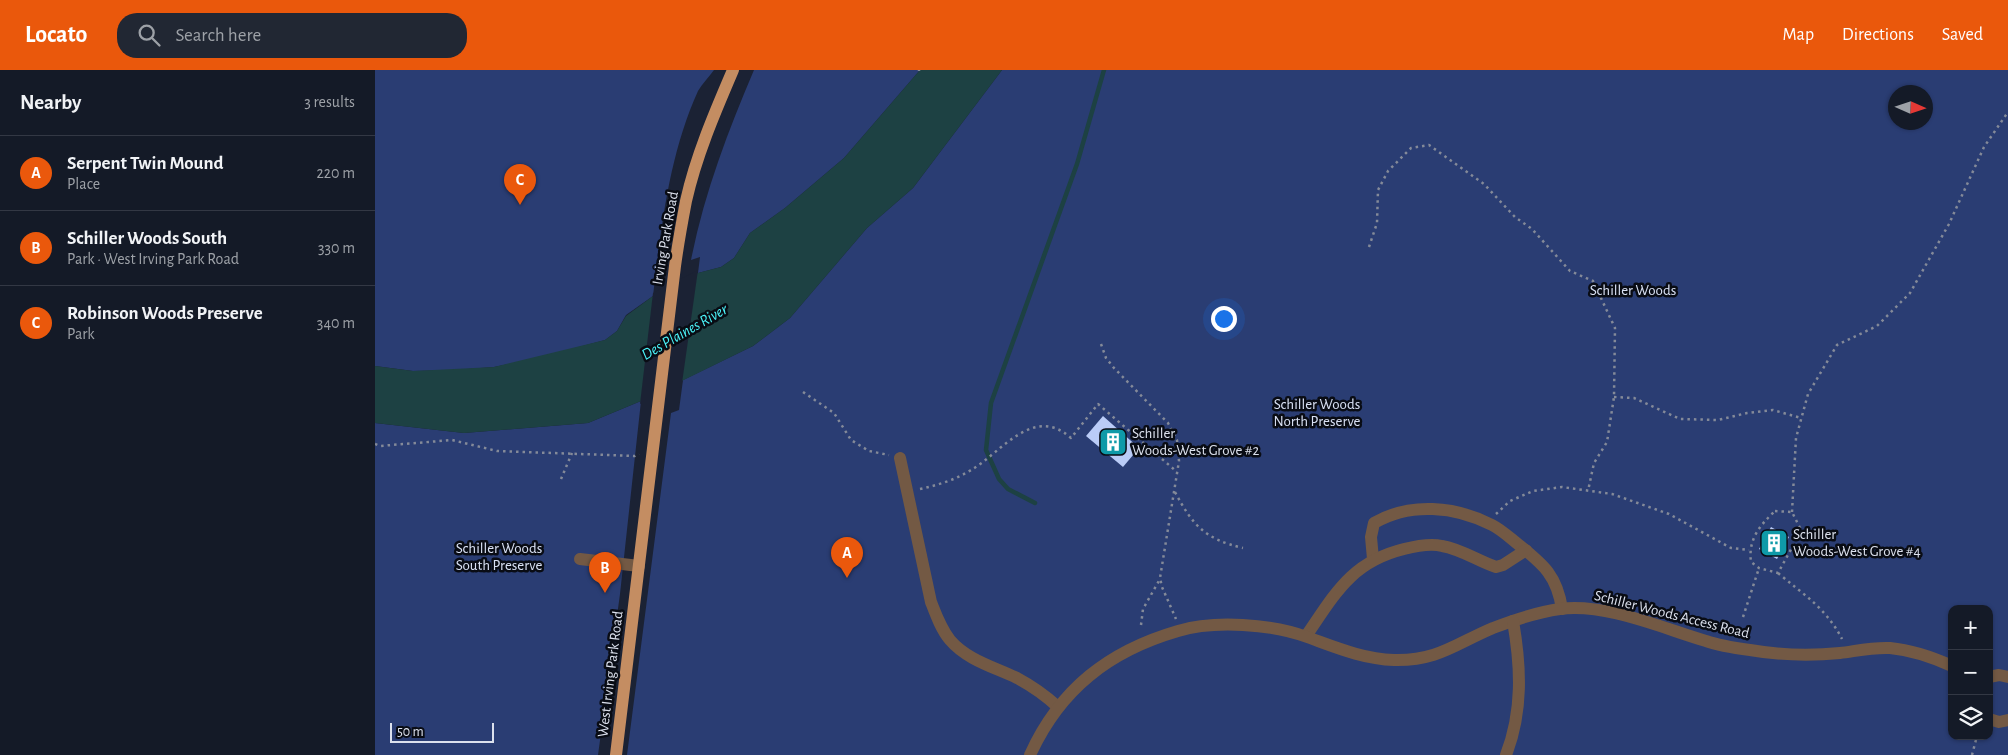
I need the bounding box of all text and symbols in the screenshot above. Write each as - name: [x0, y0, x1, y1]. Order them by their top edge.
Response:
- search box: [117, 13, 467, 58]
- icon: search: [135, 21, 163, 49]
- text: Locato: [25, 23, 87, 47]
- text: Search here: [175, 26, 261, 45]
- text: Map: [1783, 26, 1814, 44]
- text: Directions: [1842, 26, 1914, 44]
- text: Saved: [1942, 26, 1983, 44]
- north arrow: [1888, 85, 1933, 130]
- text: Nearby: [20, 92, 81, 113]
- text: 3 results: [304, 94, 355, 110]
- text: Serpent Twin Mound: [67, 154, 223, 173]
- pin: C: [504, 164, 536, 205]
- text: A: [31, 165, 41, 181]
- text: 220 m: [317, 165, 355, 181]
- text: Place: [67, 176, 100, 192]
- street label: Irving Park Road: [650, 190, 681, 286]
- text: Schiller Woods South: [67, 229, 227, 248]
- text: B: [31, 240, 41, 256]
- text: 330 m: [318, 240, 355, 256]
- text: Park · West Irving Park Road: [67, 251, 239, 267]
- park label: Schiller Woods: [1590, 283, 1676, 298]
- water label: Des Plaines River: [639, 300, 731, 363]
- text: Robinson Woods Preserve: [67, 304, 263, 323]
- your location: [1211, 306, 1237, 332]
- text: C: [32, 315, 40, 331]
- text: 340 m: [317, 315, 355, 331]
- text: Park: [67, 326, 95, 342]
- park label: Schiller Woods North Preserve: [1274, 397, 1361, 429]
- place label: Schiller Woods-West Grove #2: [1132, 426, 1260, 458]
- building icon: Schiller Woods-West Grove #2: [1098, 427, 1128, 457]
- place label: Schiller Woods-West Grove #4: [1793, 527, 1921, 559]
- building icon: Schiller Woods-West Grove #4: [1759, 528, 1789, 558]
- pin: A: [831, 537, 863, 578]
- park label: Schiller Woods South Preserve: [456, 541, 542, 573]
- pin: B: [589, 552, 621, 593]
- street label: Schiller Woods Access Road: [1593, 588, 1751, 641]
- map controls: [1948, 605, 1993, 740]
- button: +: [1948, 605, 1993, 650]
- street label: West Irving Park Road: [595, 610, 626, 738]
- button: −: [1948, 650, 1993, 695]
- button: layers: [1948, 695, 1993, 740]
- scale bar: [390, 720, 494, 743]
- text: 50 m: [397, 725, 424, 739]

